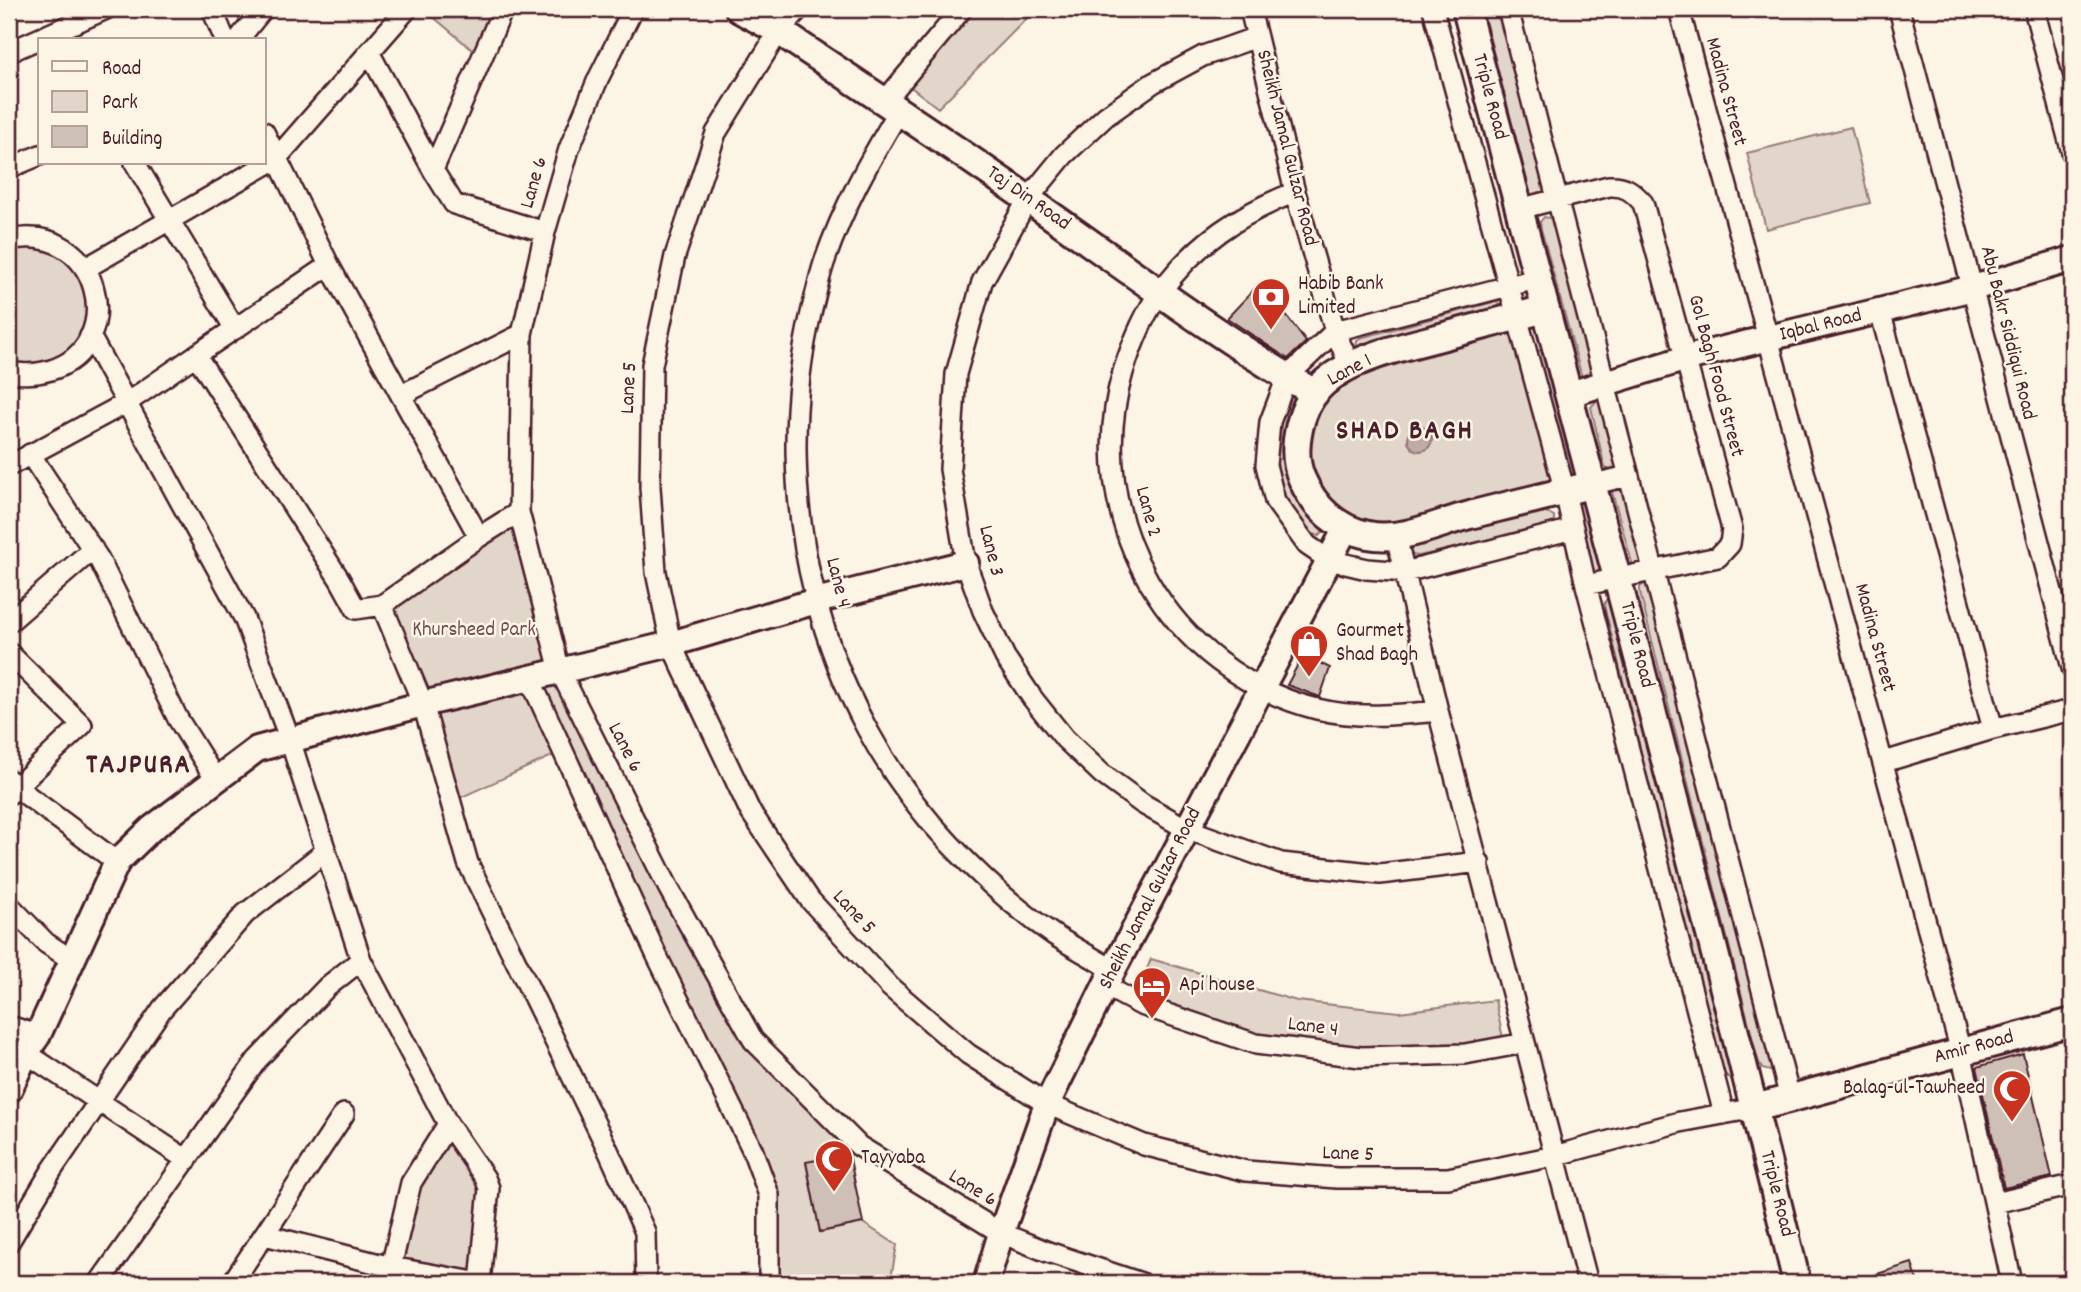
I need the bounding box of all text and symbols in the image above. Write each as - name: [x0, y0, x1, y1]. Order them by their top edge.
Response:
- street label: Madina Street: [1696, 34, 1754, 150]
- legend: [38, 38, 266, 164]
- street label: Sheikh Jamal Gulzar Road: [1247, 47, 1325, 249]
- street label: Triple Road: [1463, 51, 1515, 143]
- text: Road: [102, 55, 141, 85]
- text: Park: [102, 89, 138, 119]
- text: Building: [102, 125, 162, 155]
- street label: Lane 6: [513, 154, 557, 212]
- street label: Taj Din Road: [980, 159, 1076, 239]
- street label: Abu Bakr Siddiqui Road: [1971, 243, 2043, 423]
- place label: Habib Bank Limited: [1298, 270, 1384, 324]
- bank icon: Habib Bank Limited: [1250, 276, 1292, 331]
- street label: Gol Bagh Food Street: [1679, 291, 1751, 461]
- street label: Iqbal Road: [1777, 301, 1865, 351]
- street label: Lane 1: [1322, 347, 1378, 395]
- street label: Lane 5: [614, 361, 646, 415]
- district label: SHAD BAGH: [1336, 413, 1474, 453]
- street label: Lane 2: [1126, 483, 1168, 541]
- street label: Lane 3: [969, 522, 1011, 580]
- street label: Lane 4: [816, 555, 858, 611]
- street label: Madina Street: [1845, 580, 1903, 696]
- street label: Triple Road: [1611, 599, 1661, 691]
- park label: Khursheed Park: [412, 616, 536, 646]
- place label: Gourmet Shad Bagh: [1336, 617, 1418, 671]
- shop icon: Gourmet Shad Bagh: [1288, 623, 1330, 678]
- street label: Lane 6: [599, 718, 649, 778]
- district label: TAJPURA: [86, 747, 192, 787]
- street label: Sheikh Jamal Gulzar Road: [1092, 803, 1210, 995]
- street label: Lane 5: [824, 884, 882, 942]
- hotel icon: Api house: [1131, 965, 1173, 1020]
- place label: Api house: [1179, 971, 1255, 1001]
- street label: Lane 4: [1286, 1010, 1340, 1046]
- street label: Amir Road: [1931, 1023, 2017, 1073]
- mosque icon: Balag-ul-Tawheed: [1991, 1068, 2033, 1123]
- place label: Balag-ul-Tawheed: [1843, 1074, 1985, 1104]
- mosque icon: Tayyaba: [813, 1138, 855, 1193]
- street label: Lane 5: [1322, 1139, 1374, 1171]
- place label: Tayyaba: [861, 1144, 926, 1174]
- street label: Triple Road: [1751, 1148, 1801, 1240]
- street label: Lane 6: [942, 1162, 1002, 1216]

